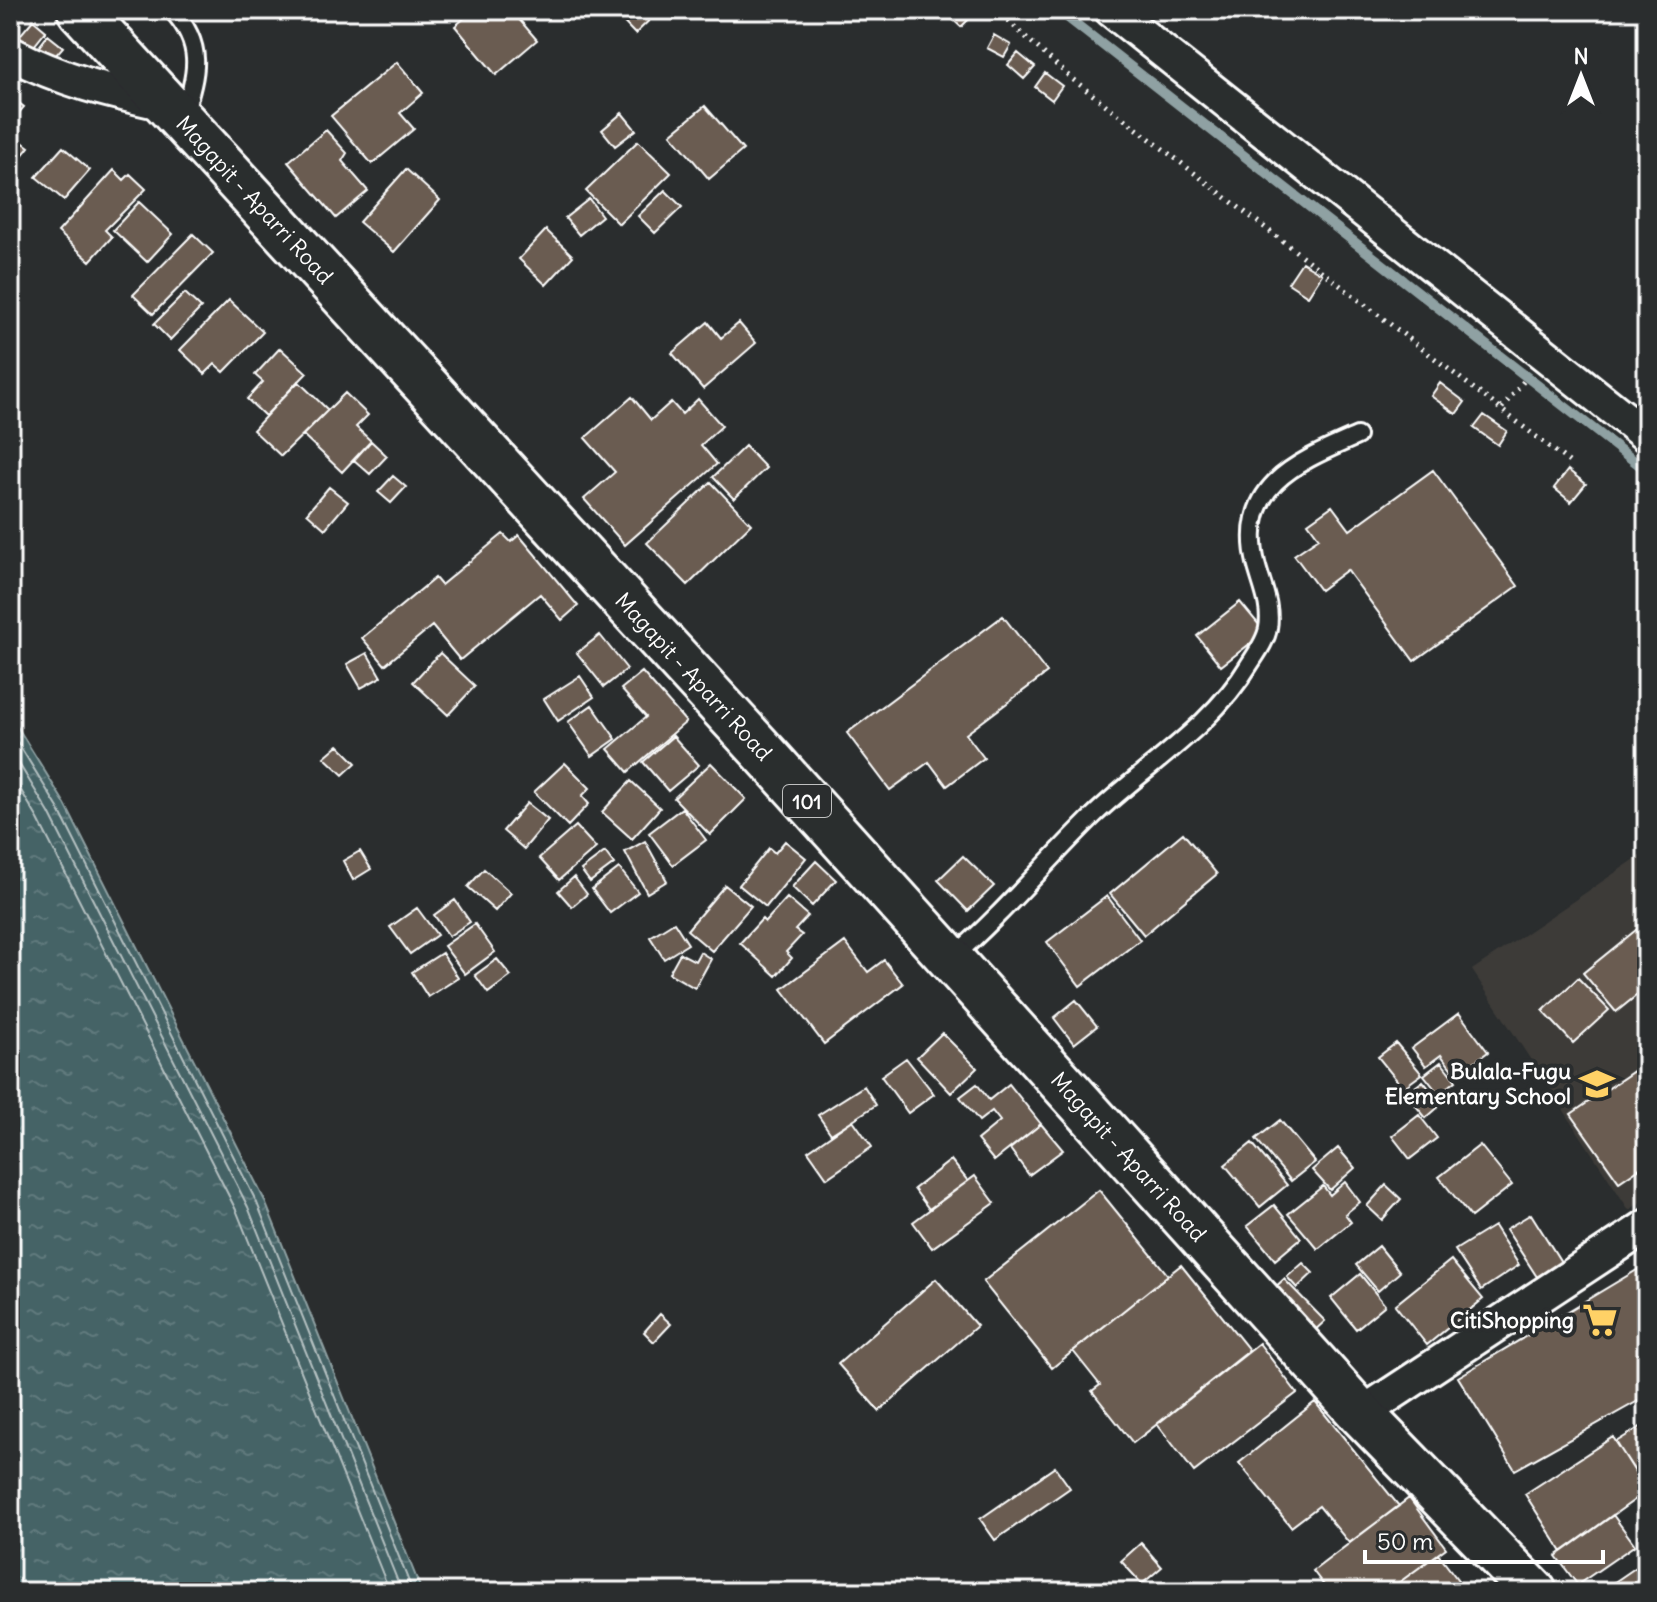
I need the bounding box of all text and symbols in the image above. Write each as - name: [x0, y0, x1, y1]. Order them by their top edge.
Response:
- north arrow: [1541, 36, 1621, 116]
- text: N: [1573, 42, 1589, 70]
- street label: Magapit - Aparri Road: [170, 110, 339, 290]
- street label: Magapit - Aparri Road: [609, 586, 778, 767]
- road number: 101: [783, 785, 831, 817]
- place label: Bulala-Fugu Elementary School: [1385, 1057, 1571, 1110]
- school or university icon: Bulala-Fugu Elementary School: [1578, 1065, 1616, 1103]
- street label: Magapit - Aparri Road: [1045, 1066, 1213, 1247]
- supermarket icon: CitiShopping: [1581, 1301, 1619, 1339]
- place label: CitiShopping: [1450, 1306, 1574, 1334]
- scale bar: [1365, 1514, 1603, 1564]
- text: 50 m: [1377, 1526, 1433, 1556]

